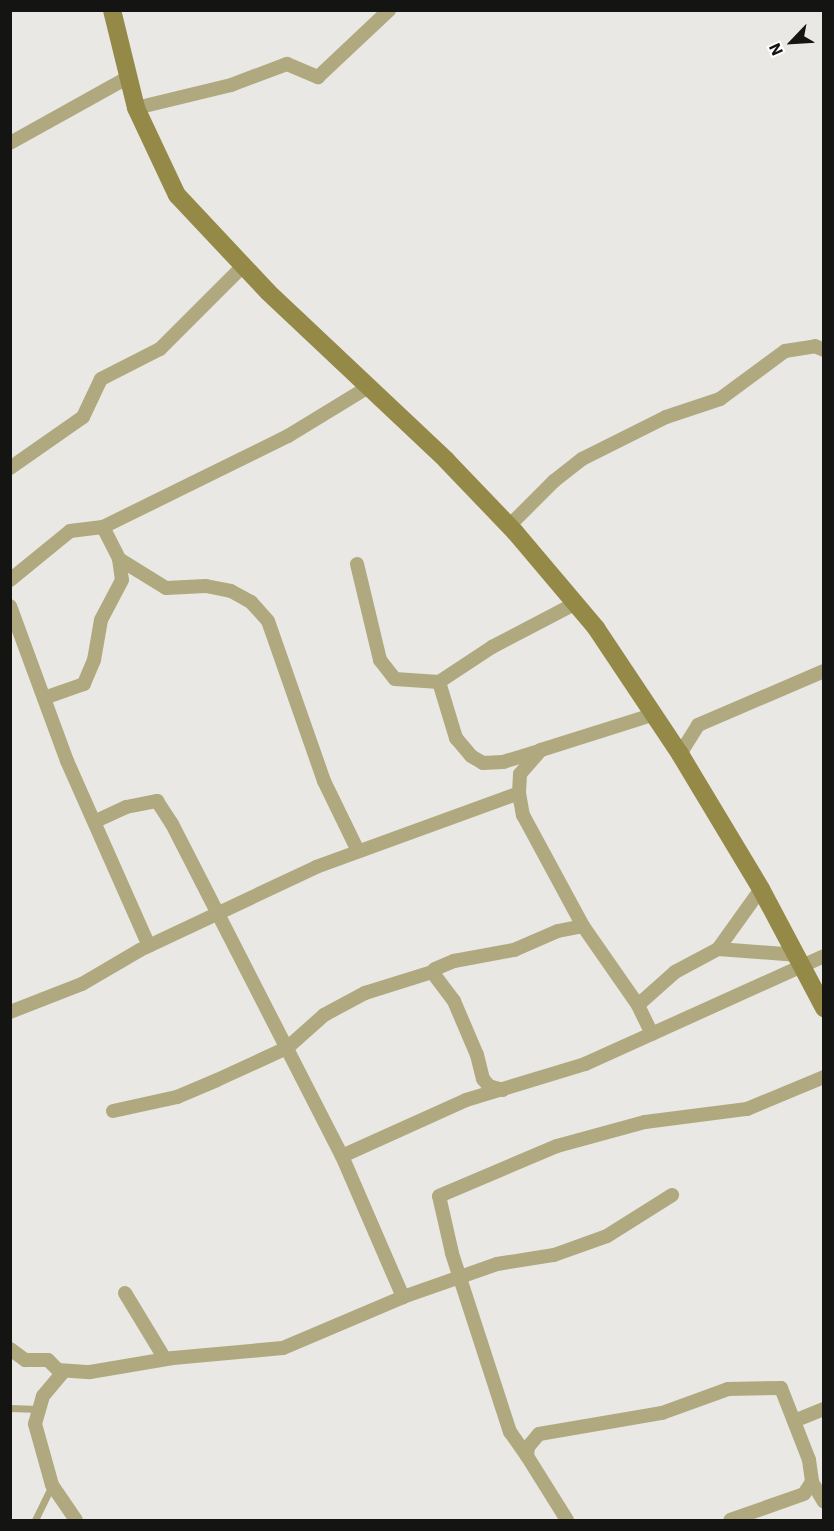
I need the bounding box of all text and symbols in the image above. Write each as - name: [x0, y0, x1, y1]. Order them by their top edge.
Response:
- north arrow: [762, 12, 822, 72]
- text: N: [764, 40, 787, 59]

